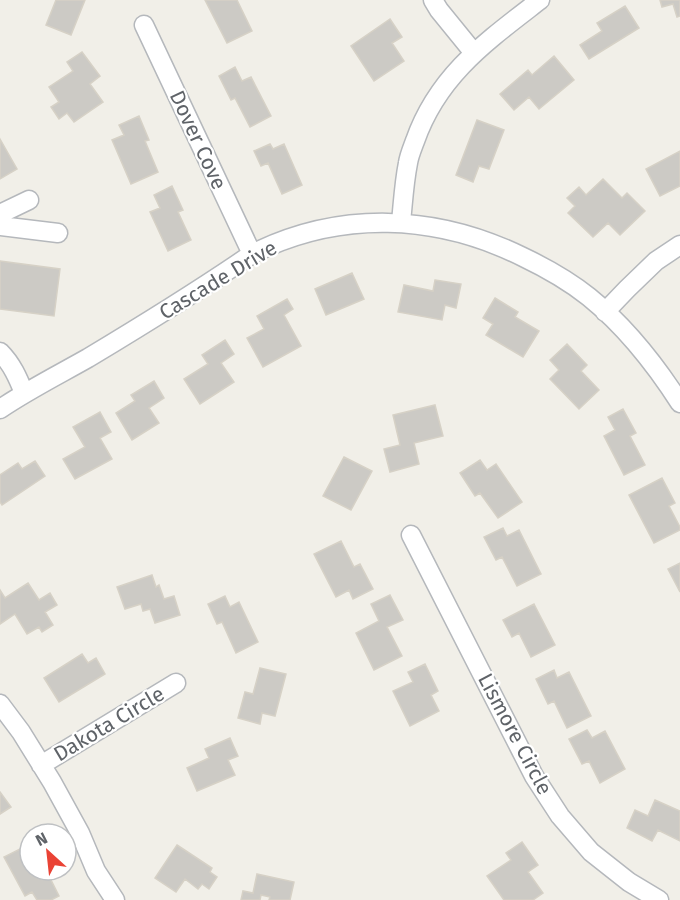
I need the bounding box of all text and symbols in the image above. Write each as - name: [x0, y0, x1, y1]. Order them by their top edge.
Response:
- street label: Dover Cove: [164, 86, 232, 194]
- street label: Cascade Drive: [154, 235, 282, 325]
- street label: Lismore Circle: [472, 669, 558, 799]
- street label: Dakota Circle: [49, 681, 169, 767]
- north arrow: [18, 822, 78, 882]
- text: N: [32, 828, 50, 850]

